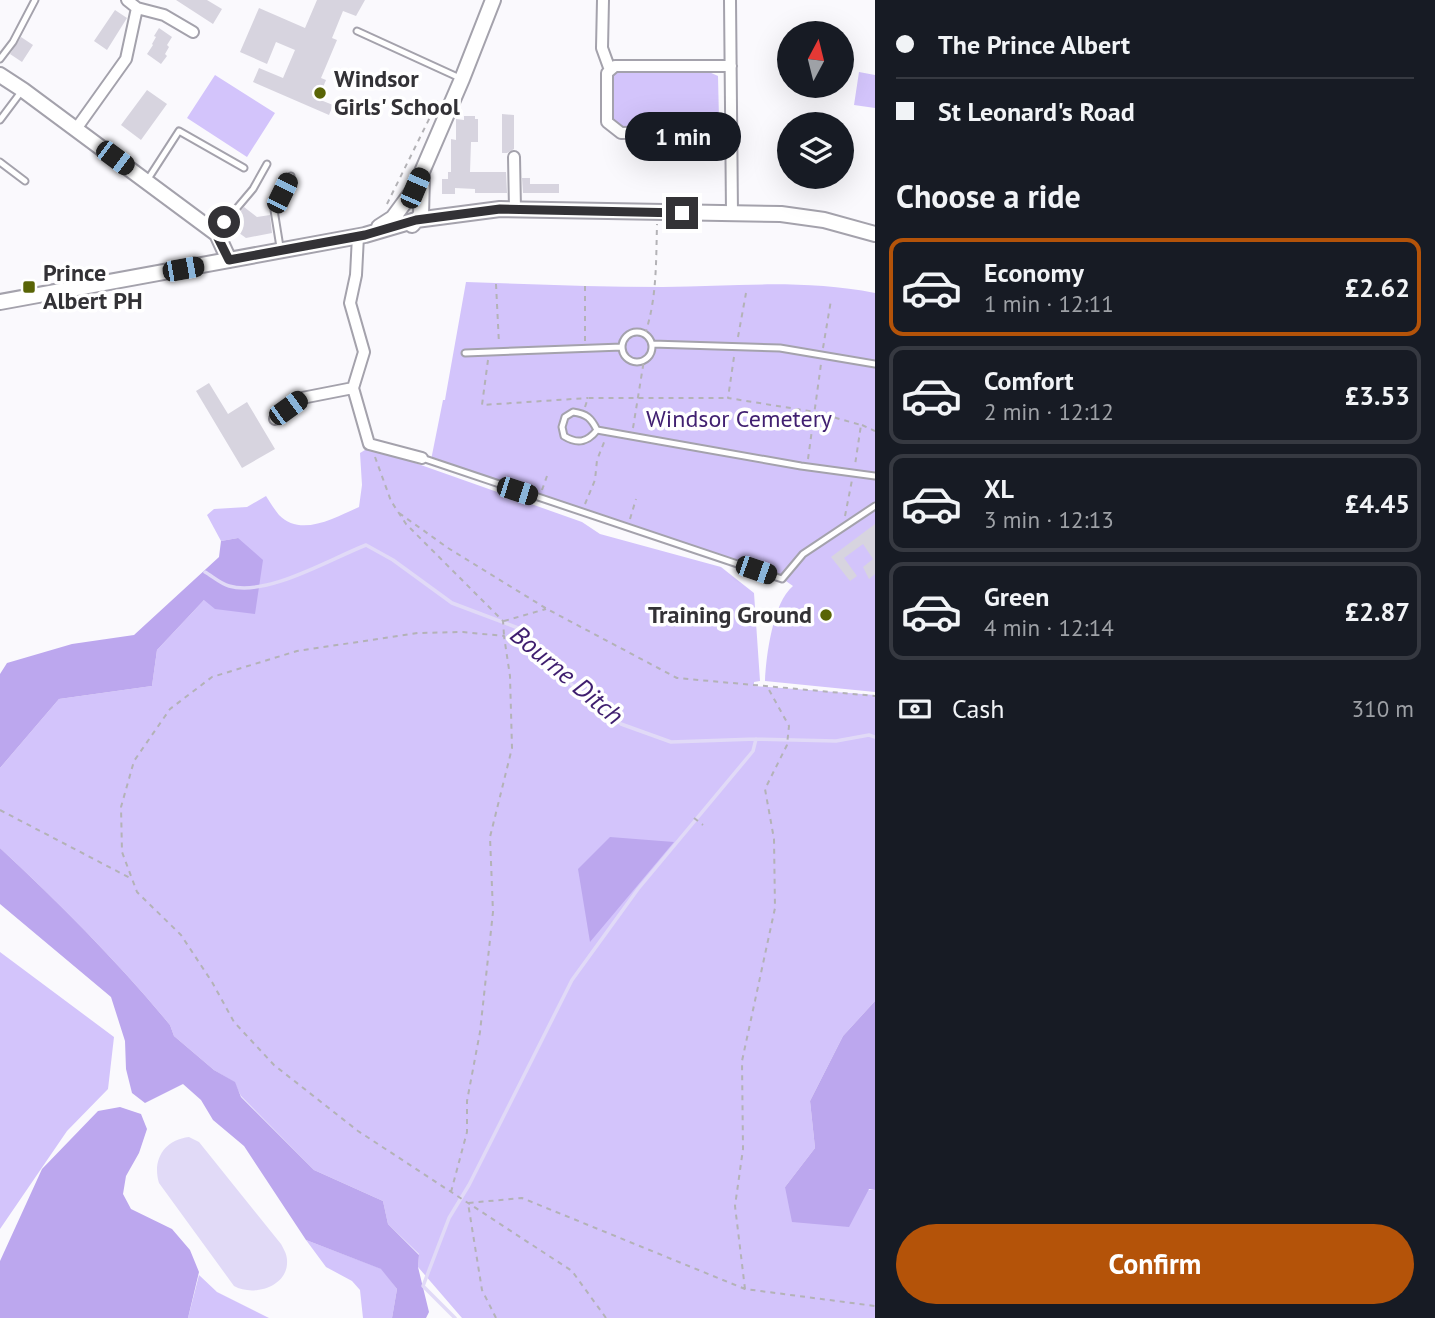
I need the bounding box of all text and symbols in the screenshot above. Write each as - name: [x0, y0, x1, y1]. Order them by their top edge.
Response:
- north arrow: [777, 21, 854, 98]
- map controls: [777, 21, 854, 189]
- text: The Prince Albert: [938, 28, 1130, 61]
- place label: Windsor Girls' School: [334, 63, 461, 122]
- marker: Windsor Girls' School: [312, 85, 328, 101]
- text: St Leonard's Road: [938, 95, 1135, 128]
- callout: 1 min: [624, 111, 740, 160]
- button: layers: [777, 112, 854, 189]
- text: 1 min: [655, 122, 711, 151]
- car: [92, 137, 139, 179]
- car: [398, 165, 433, 211]
- car: [264, 170, 301, 216]
- text: Choose a ride: [896, 175, 1081, 217]
- route end: [666, 197, 698, 229]
- route start: [208, 206, 240, 238]
- car: [161, 255, 206, 283]
- icon: car: [900, 256, 963, 319]
- text: Economy: [984, 256, 1084, 289]
- place label: Prince Albert PH: [43, 257, 143, 316]
- text: £2.62: [1345, 271, 1410, 304]
- marker: Prince Albert PH: [21, 279, 37, 295]
- text: 1 min · 12:11: [984, 289, 1114, 318]
- icon: car: [900, 364, 963, 427]
- text: Comfort: [984, 364, 1074, 397]
- text: £3.53: [1345, 379, 1410, 412]
- car: [265, 387, 312, 429]
- text: 2 min · 12:12: [984, 397, 1114, 426]
- park label: Windsor Cemetery: [646, 403, 832, 434]
- icon: car: [900, 472, 963, 535]
- text: XL: [984, 472, 1014, 505]
- car: [494, 475, 541, 507]
- text: £4.45: [1345, 487, 1410, 520]
- text: 3 min · 12:13: [984, 505, 1114, 534]
- car: [733, 553, 780, 587]
- icon: car: [900, 580, 963, 643]
- text: Green: [984, 580, 1049, 613]
- text: £2.87: [1345, 595, 1410, 628]
- place label: Training Ground: [648, 599, 812, 630]
- marker: Training Ground: [818, 607, 834, 623]
- text: 4 min · 12:14: [984, 613, 1114, 642]
- water label: Bourne Ditch: [504, 618, 631, 731]
- icon: cash: [896, 690, 934, 728]
- text: Cash: [952, 692, 1004, 725]
- text: 310 m: [1352, 694, 1414, 723]
- button: Confirm: [896, 1224, 1414, 1304]

